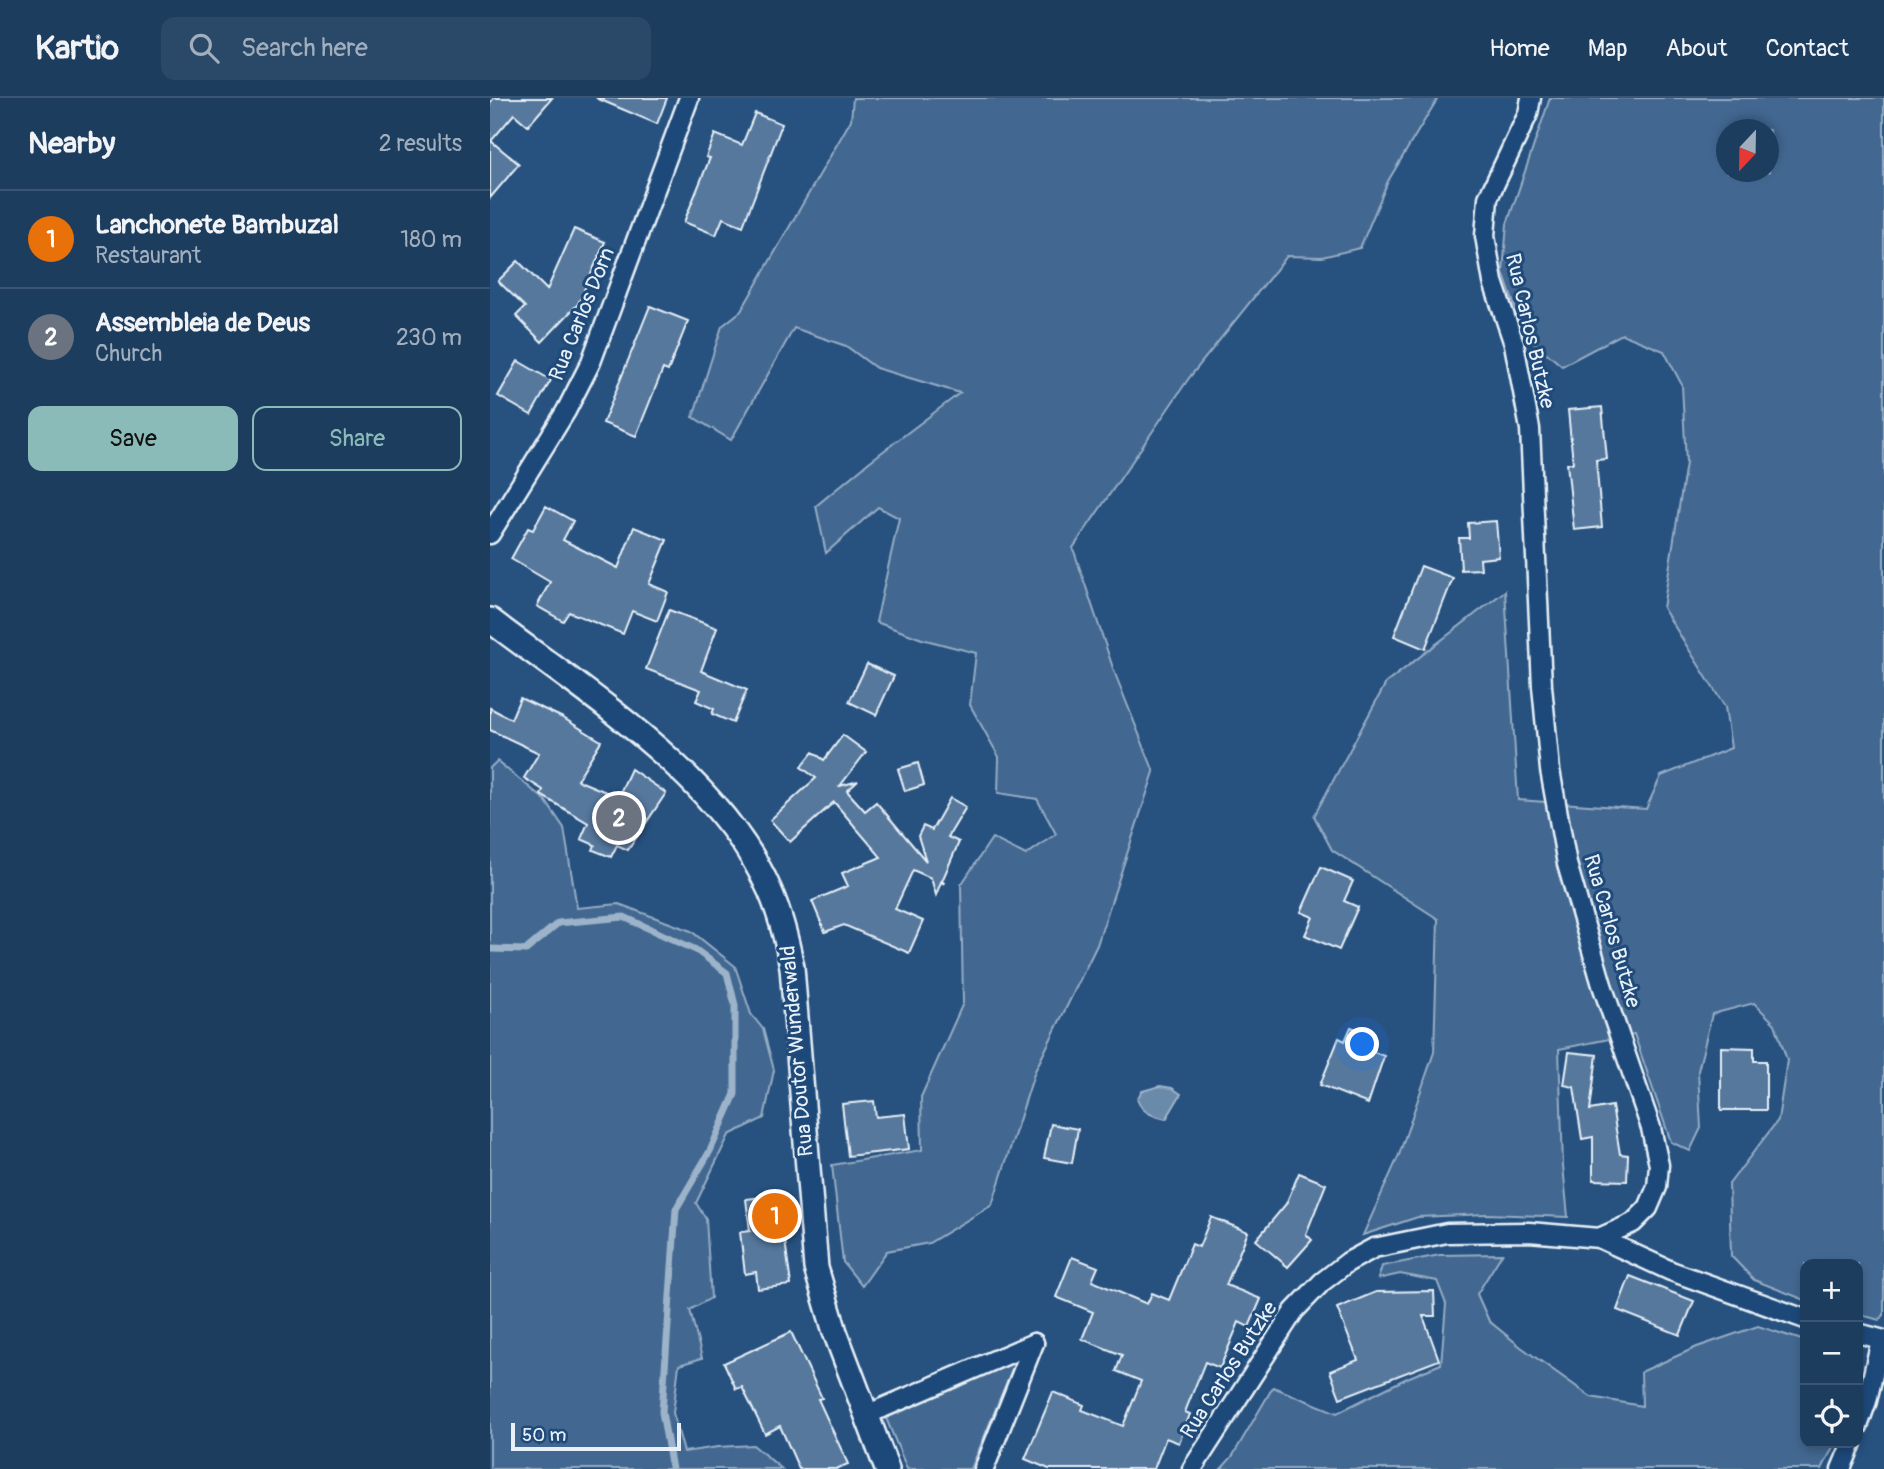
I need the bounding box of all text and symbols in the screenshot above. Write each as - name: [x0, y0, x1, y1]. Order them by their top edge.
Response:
- search box: [161, 17, 651, 80]
- text: Kartio: [35, 28, 119, 69]
- icon: search: [185, 29, 223, 67]
- text: Search here: [241, 32, 368, 64]
- text: Home: [1489, 34, 1550, 63]
- text: Map: [1588, 34, 1628, 63]
- text: About: [1666, 34, 1728, 63]
- text: Contact: [1766, 34, 1849, 63]
- north arrow: [1716, 119, 1779, 182]
- text: Nearby: [28, 125, 115, 162]
- text: 2 results: [379, 129, 462, 158]
- text: Lanchonete Bambuzal: [95, 209, 339, 241]
- text: 1: [47, 225, 56, 254]
- text: 180 m: [400, 225, 462, 254]
- text: Restaurant: [95, 241, 201, 270]
- street label: Rua Carlos Dorn: [543, 243, 621, 385]
- street label: Rua Carlos Butzke: [1499, 251, 1561, 412]
- text: Assembleia de Deus: [95, 307, 310, 339]
- text: 2: [45, 323, 57, 352]
- text: 230 m: [396, 323, 462, 352]
- text: Church: [95, 339, 162, 368]
- button: Save: [28, 406, 238, 471]
- button: Share: [252, 406, 462, 471]
- pin: 2: [596, 792, 642, 844]
- street label: Rua Carlos Butzke: [1577, 851, 1647, 1011]
- street label: Rua Doutor Wunderwald: [774, 944, 820, 1158]
- your location: [1345, 1027, 1379, 1061]
- pin: 1: [752, 1190, 798, 1242]
- map controls: [1800, 1259, 1863, 1448]
- button: +: [1800, 1259, 1863, 1322]
- street label: Rua Carlos Butzke: [1175, 1296, 1284, 1444]
- button: −: [1800, 1322, 1863, 1385]
- button: locate: [1800, 1385, 1863, 1448]
- scale bar: [511, 1420, 681, 1452]
- text: 50 m: [522, 1423, 566, 1447]

